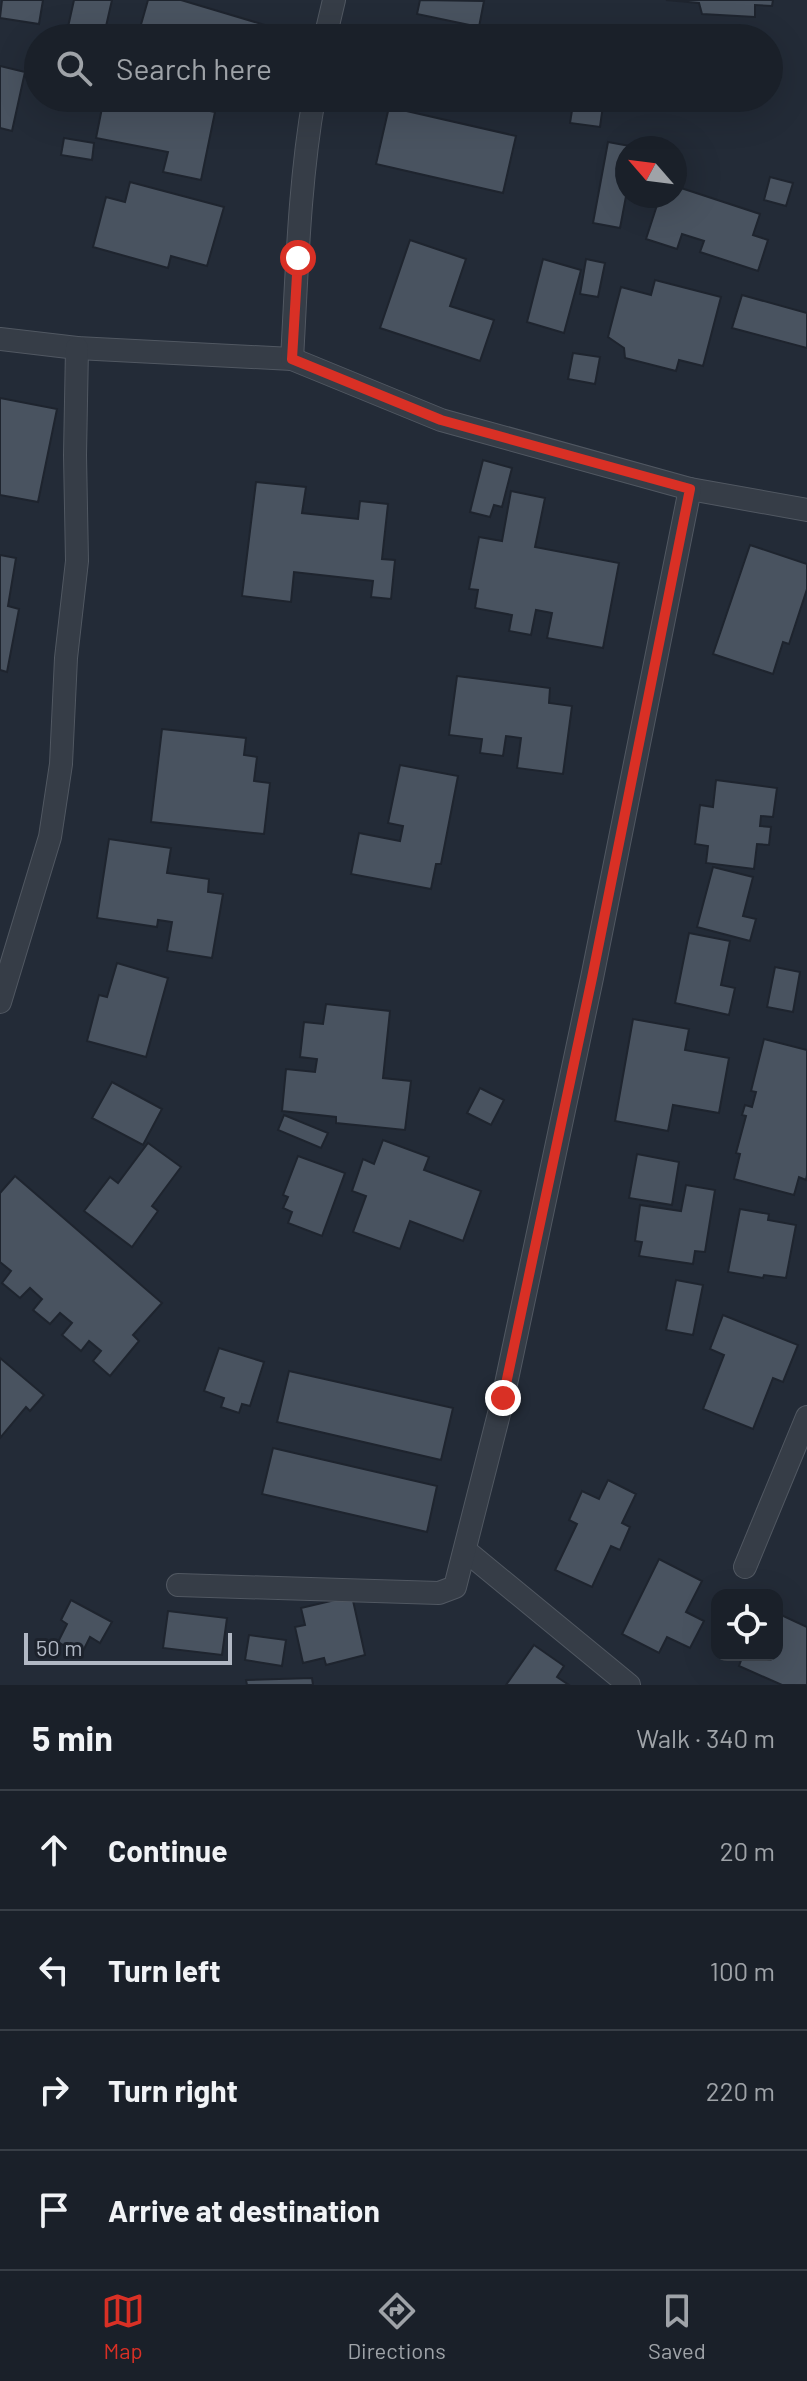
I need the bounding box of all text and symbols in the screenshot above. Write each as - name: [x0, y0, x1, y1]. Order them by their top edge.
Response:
- search box: [24, 24, 783, 112]
- icon: search: [52, 46, 96, 90]
- text: Search here: [116, 50, 272, 86]
- north arrow: [615, 136, 687, 208]
- route start: [280, 240, 316, 276]
- route end: [485, 1380, 521, 1416]
- map controls: [711, 1589, 783, 1661]
- button: locate: [711, 1589, 783, 1661]
- scale bar: [24, 1629, 232, 1665]
- text: 50 m: [36, 1634, 82, 1660]
- text: 5 min: [32, 1717, 113, 1758]
- text: Walk · 340 m: [636, 1722, 775, 1753]
- icon: ahead: [32, 1828, 76, 1872]
- text: Continue: [108, 1832, 228, 1868]
- text: 20 m: [720, 1835, 775, 1866]
- icon: left: [32, 1948, 76, 1992]
- text: Turn left: [108, 1952, 221, 1988]
- text: 100 m: [710, 1955, 775, 1986]
- icon: right: [32, 2068, 76, 2112]
- text: Turn right: [108, 2072, 238, 2108]
- text: 220 m: [706, 2075, 775, 2106]
- icon: arrive: [32, 2188, 76, 2232]
- text: Arrive at destination: [108, 2192, 380, 2228]
- tab: Map: [101, 2289, 145, 2363]
- tab: Directions: [347, 2289, 446, 2363]
- tab: Saved: [648, 2289, 706, 2363]

